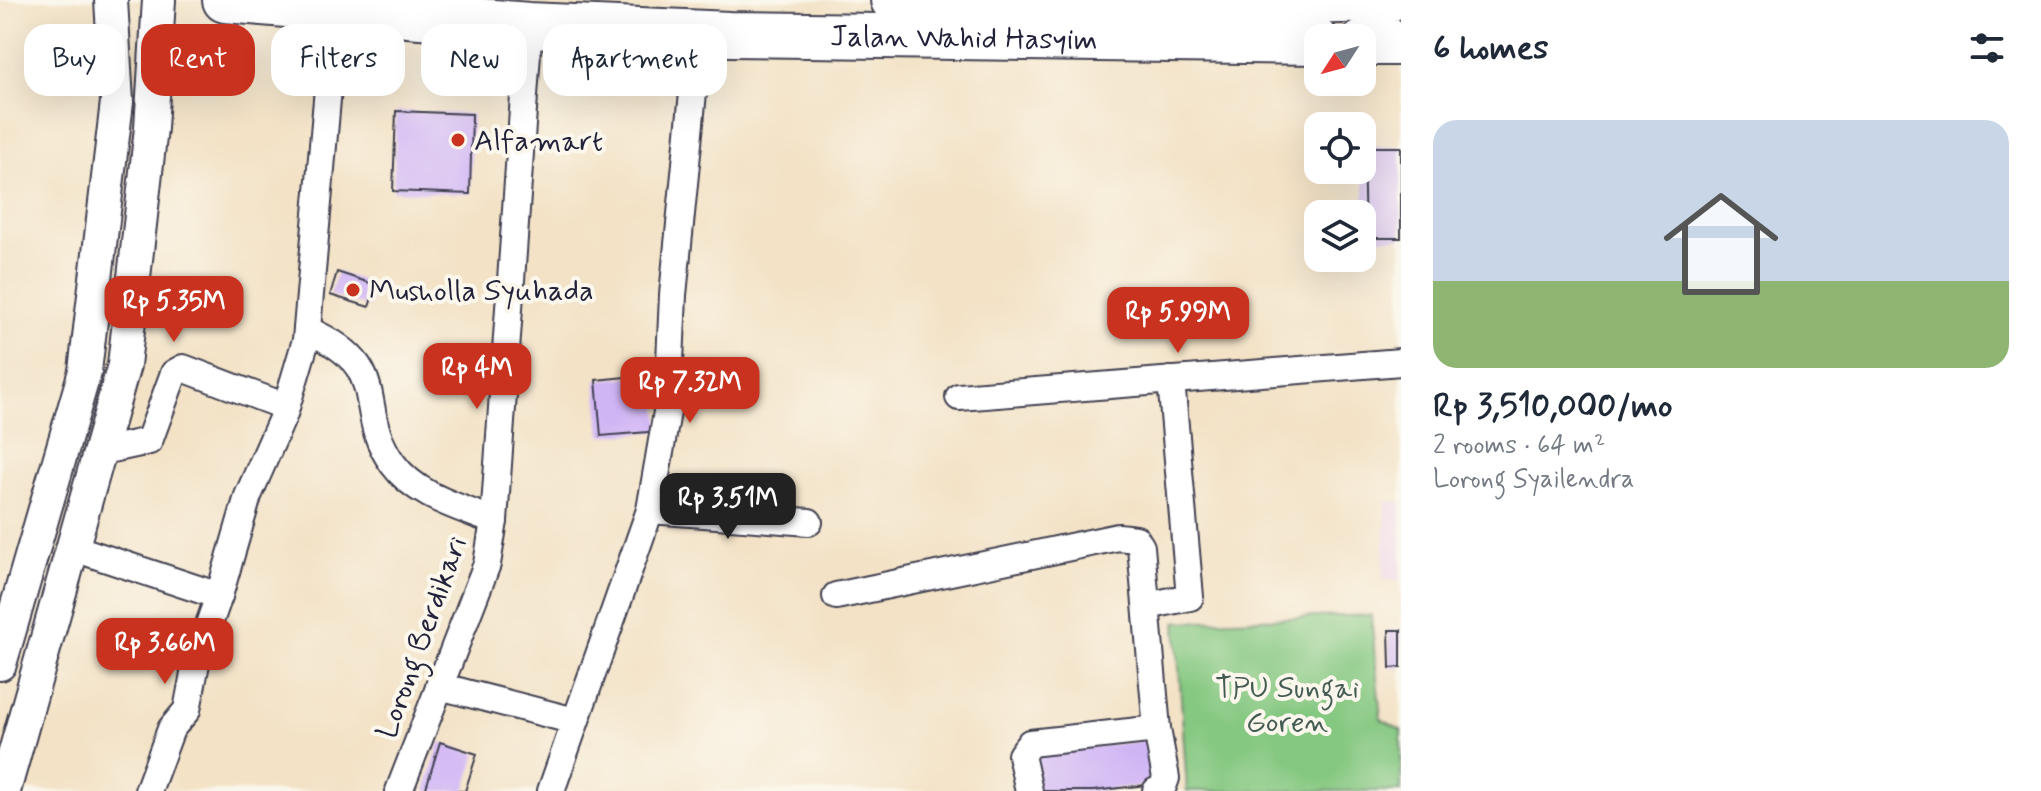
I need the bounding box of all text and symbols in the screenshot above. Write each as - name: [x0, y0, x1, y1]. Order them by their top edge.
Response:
- street label: Jalan Wahid Hasyim: [830, 17, 1098, 60]
- chip: Buy: [24, 24, 125, 96]
- chip: Rent: [141, 24, 255, 96]
- chip: Filters: [271, 24, 405, 96]
- chip: New: [421, 24, 527, 96]
- chip: Apartment: [543, 24, 727, 96]
- north arrow: [1304, 24, 1376, 96]
- map controls: [1304, 24, 1376, 272]
- text: 6 homes: [1433, 26, 1548, 71]
- icon: filters: [1965, 26, 2009, 70]
- button: locate: [1304, 112, 1376, 184]
- place label: Alfamart: [474, 122, 603, 161]
- marker: Alfamart: [449, 131, 467, 149]
- icon: home: [1649, 172, 1793, 316]
- button: layers: [1304, 200, 1376, 272]
- place label: Musholla Syuhada: [369, 272, 594, 311]
- pin: Rp 5.35M: [91, 276, 257, 344]
- marker: Musholla Syuhada: [344, 281, 362, 299]
- text: Rp 5.35M: [123, 285, 226, 319]
- pin: Rp 5.99M: [1095, 287, 1261, 355]
- text: Rp 5.99M: [1125, 296, 1231, 330]
- pin: Rp 4M: [421, 343, 533, 411]
- text: Rp 4M: [441, 352, 513, 386]
- pin: Rp 7.32M: [607, 357, 773, 425]
- text: Rp 7.32M: [638, 366, 742, 400]
- text: Rp 3,510,000/mo: [1433, 384, 1673, 429]
- text: 2 rooms · 64 m²: [1433, 429, 1605, 463]
- text: Lorong Syailendra: [1433, 463, 1634, 497]
- pin: Rp 3.51M: [645, 473, 811, 541]
- text: Rp 3.51M: [678, 482, 778, 516]
- street label: Lorong Berdikari: [368, 531, 480, 745]
- pin: Rp 3.66M: [82, 618, 248, 686]
- text: Rp 3.66M: [114, 627, 216, 661]
- park label: TPU Sungai Goren: [1215, 669, 1359, 742]

